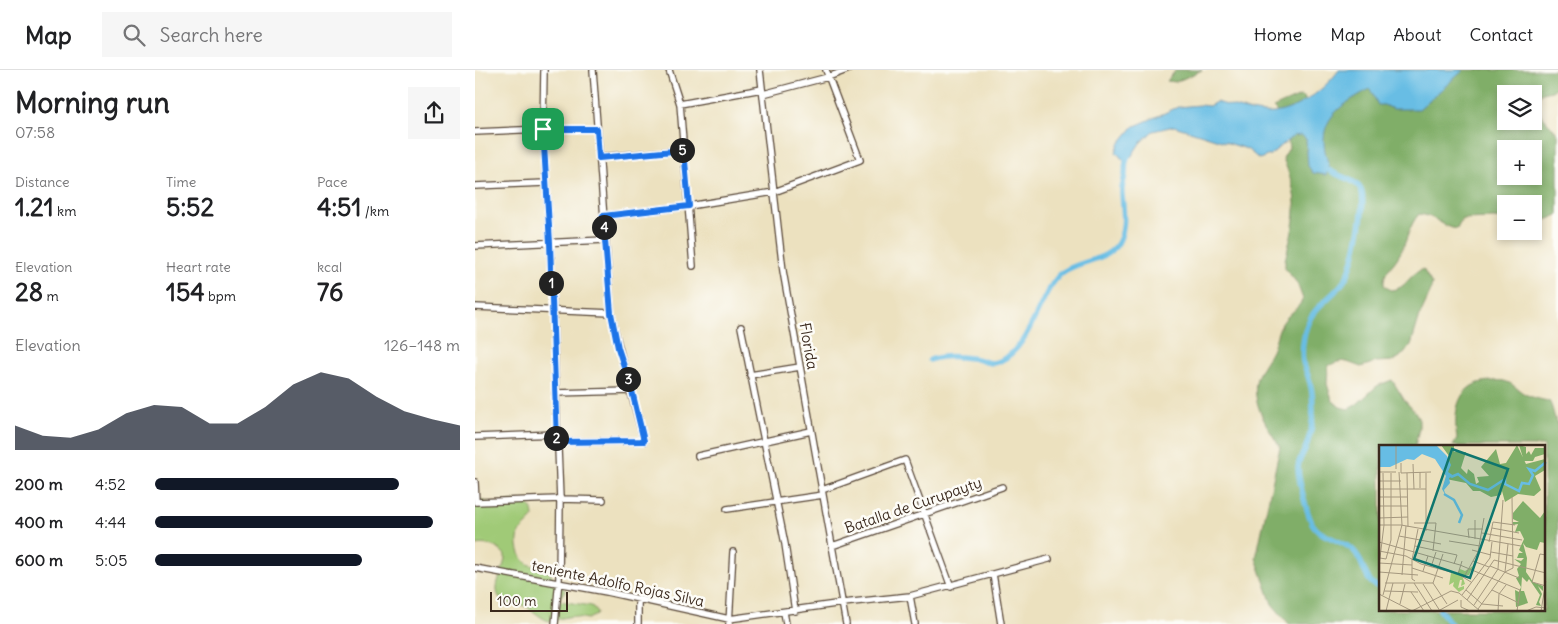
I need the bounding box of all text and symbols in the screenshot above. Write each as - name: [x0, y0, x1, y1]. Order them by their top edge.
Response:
- search box: [102, 12, 452, 57]
- text: Map: [25, 20, 72, 50]
- icon: search: [120, 21, 148, 49]
- text: Search here: [160, 23, 263, 47]
- text: Home: [1254, 23, 1302, 46]
- text: Map: [1330, 23, 1365, 46]
- text: About: [1393, 23, 1441, 46]
- text: Contact: [1469, 23, 1533, 46]
- text: Morning run: [15, 85, 170, 121]
- map controls: [1497, 85, 1542, 240]
- button: layers: [1497, 85, 1542, 130]
- button: share: [408, 87, 460, 139]
- pin: [522, 108, 564, 150]
- icon: arrive: [529, 115, 557, 143]
- text: 07:58: [15, 122, 55, 142]
- pin: 5: [669, 138, 695, 162]
- button: +: [1497, 140, 1542, 185]
- text: 5: [678, 141, 687, 159]
- text: Distance: [15, 173, 70, 191]
- text: Time: [166, 173, 196, 191]
- text: Pace: [317, 173, 347, 191]
- text: 1.21: [15, 191, 54, 223]
- text: 5:52: [166, 191, 214, 223]
- text: 4:51: [317, 191, 361, 223]
- button: −: [1497, 195, 1542, 240]
- text: km: [54, 202, 76, 220]
- text: /km: [361, 202, 389, 220]
- pin: 4: [591, 214, 617, 240]
- text: 4: [600, 218, 609, 236]
- text: Elevation: [15, 258, 72, 276]
- text: Heart rate: [166, 258, 231, 276]
- text: kcal: [317, 258, 342, 276]
- pin: 1: [539, 270, 563, 296]
- text: 1: [549, 274, 554, 292]
- text: 28: [15, 276, 43, 308]
- text: 154: [166, 276, 205, 308]
- text: 76: [317, 276, 343, 308]
- text: m: [43, 287, 59, 305]
- text: bpm: [205, 287, 236, 305]
- street label: Florida: [796, 321, 823, 371]
- text: Elevation: [15, 335, 81, 355]
- text: 126–148 m: [384, 335, 460, 355]
- pin: 3: [615, 366, 641, 392]
- text: 3: [625, 370, 632, 388]
- pin: 2: [543, 426, 569, 450]
- text: 2: [553, 429, 560, 447]
- inset map: [1379, 445, 1545, 612]
- street label: Batalla de Curupayty: [842, 473, 984, 537]
- text: 200 m: [15, 474, 63, 494]
- text: 4:52: [95, 474, 126, 494]
- text: 400 m: [15, 512, 63, 532]
- text: 4:44: [95, 512, 126, 532]
- text: 600 m: [15, 550, 63, 570]
- text: 5:05: [95, 550, 128, 570]
- street label: teniente Adolfo Rojas Silva: [530, 555, 707, 611]
- scale bar: [490, 589, 567, 612]
- text: 100 m: [497, 592, 537, 610]

